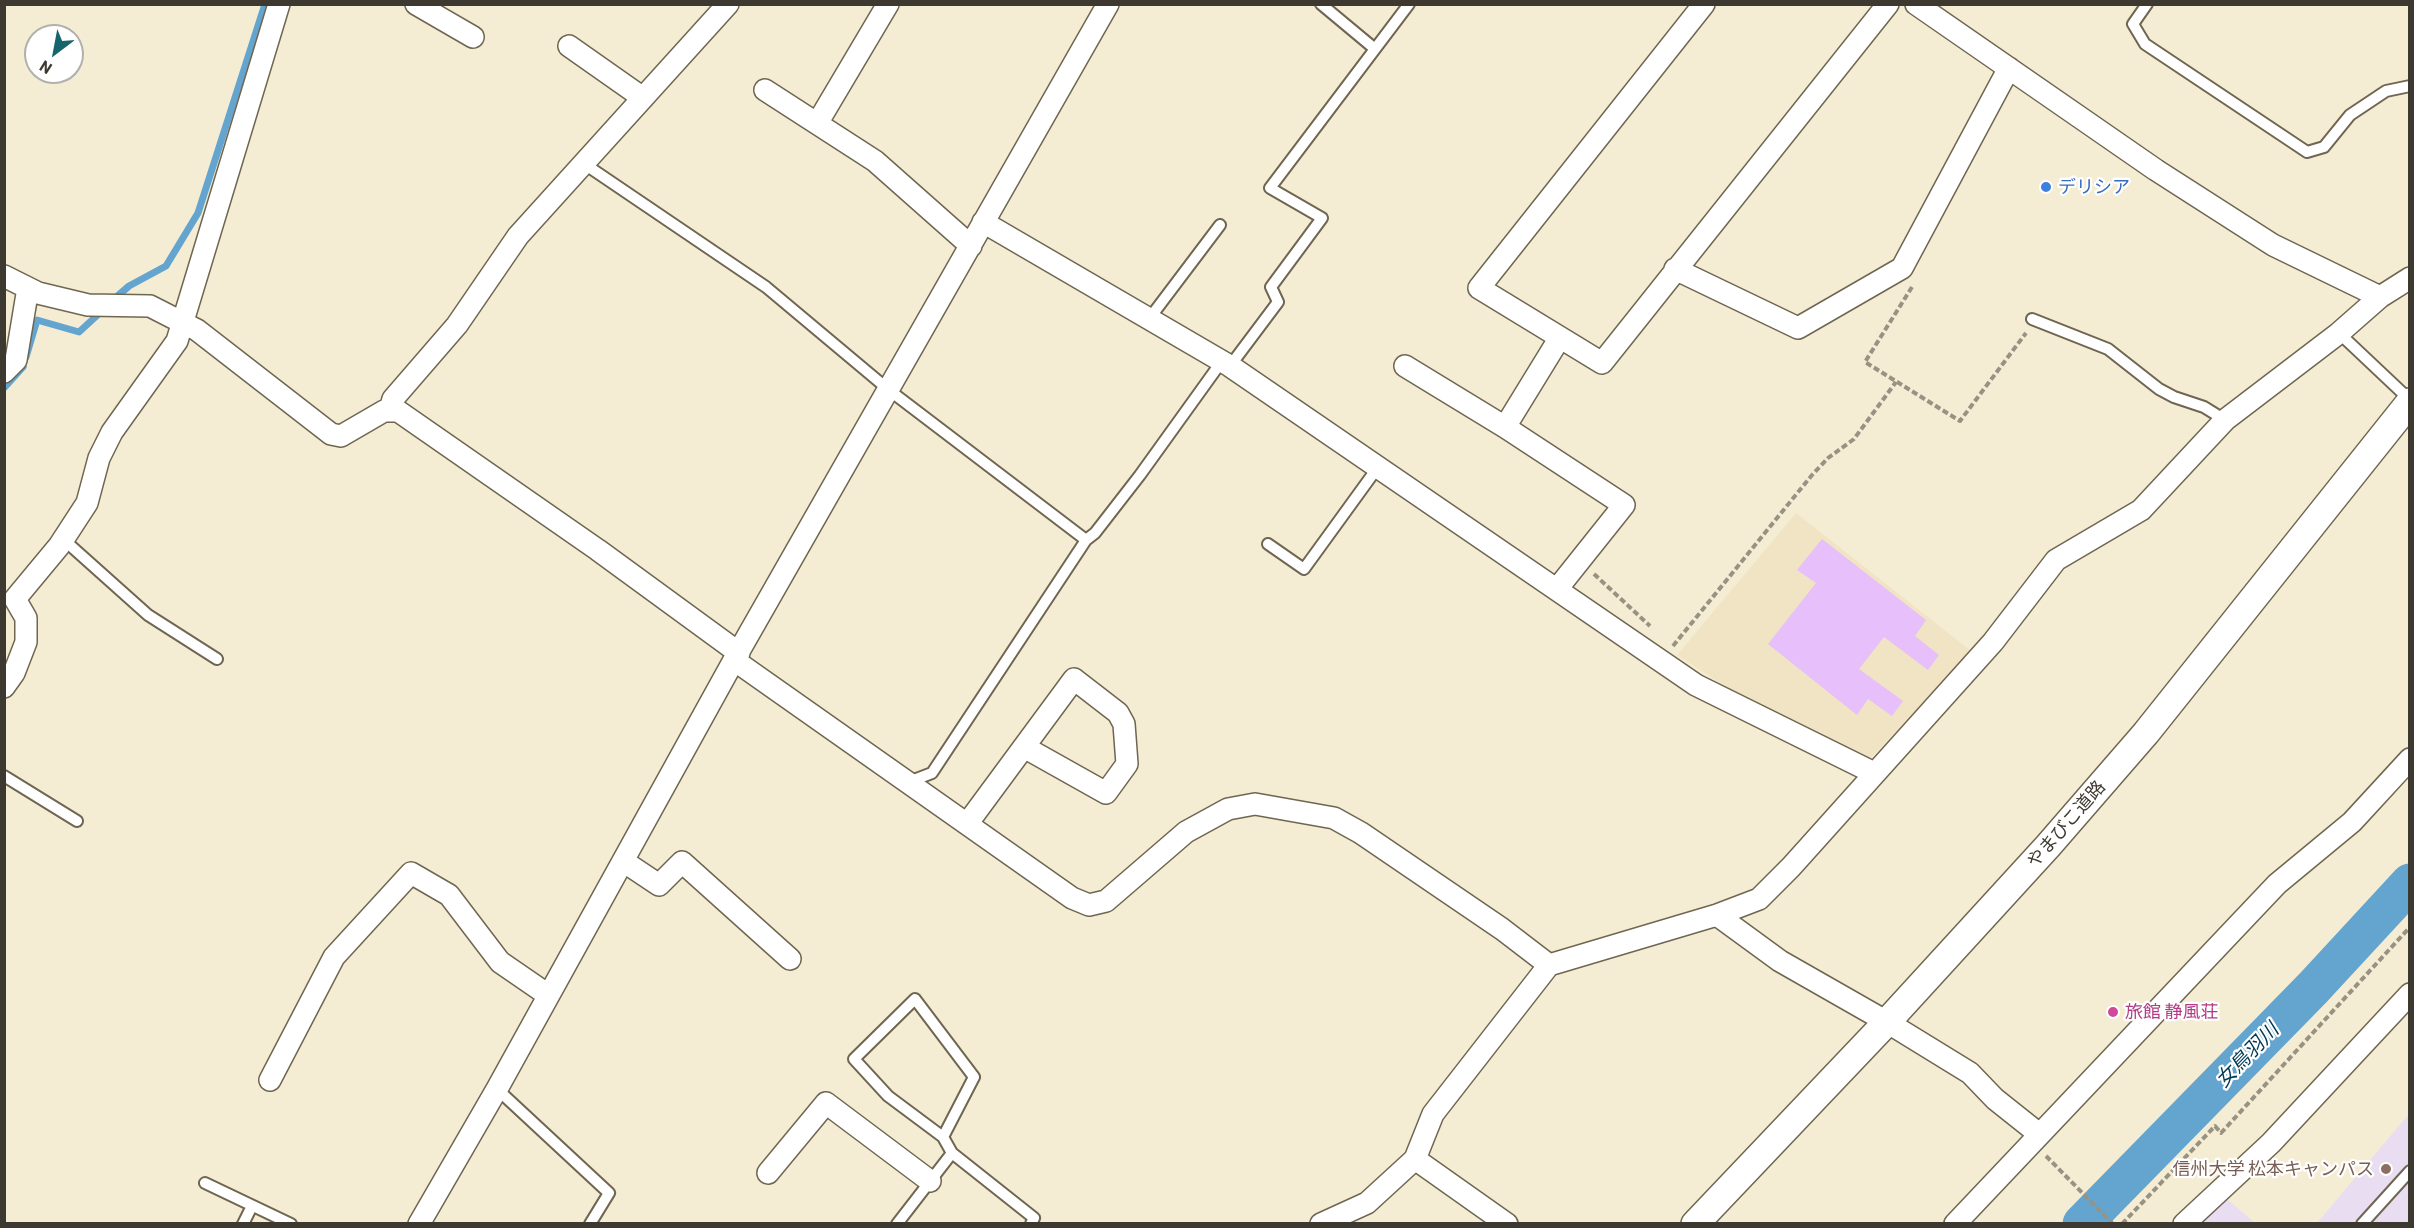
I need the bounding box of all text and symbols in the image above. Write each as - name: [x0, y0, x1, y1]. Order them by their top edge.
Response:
- north arrow: [24, 24, 84, 84]
- text: N: [36, 57, 55, 79]
- place label: デリシア: [2058, 176, 2130, 198]
- marker: デリシア: [2039, 180, 2053, 194]
- street label: やまびこ道路: [2022, 776, 2110, 872]
- place label: 旅館 静風荘: [2125, 1001, 2219, 1023]
- marker: 旅館 静風荘: [2106, 1005, 2120, 1019]
- water label: 女鳥羽川: [2211, 1018, 2283, 1092]
- place label: 信州大学 松本キャンパス: [2172, 1158, 2374, 1180]
- marker: 信州大学 松本キャンパス: [2379, 1162, 2393, 1176]

